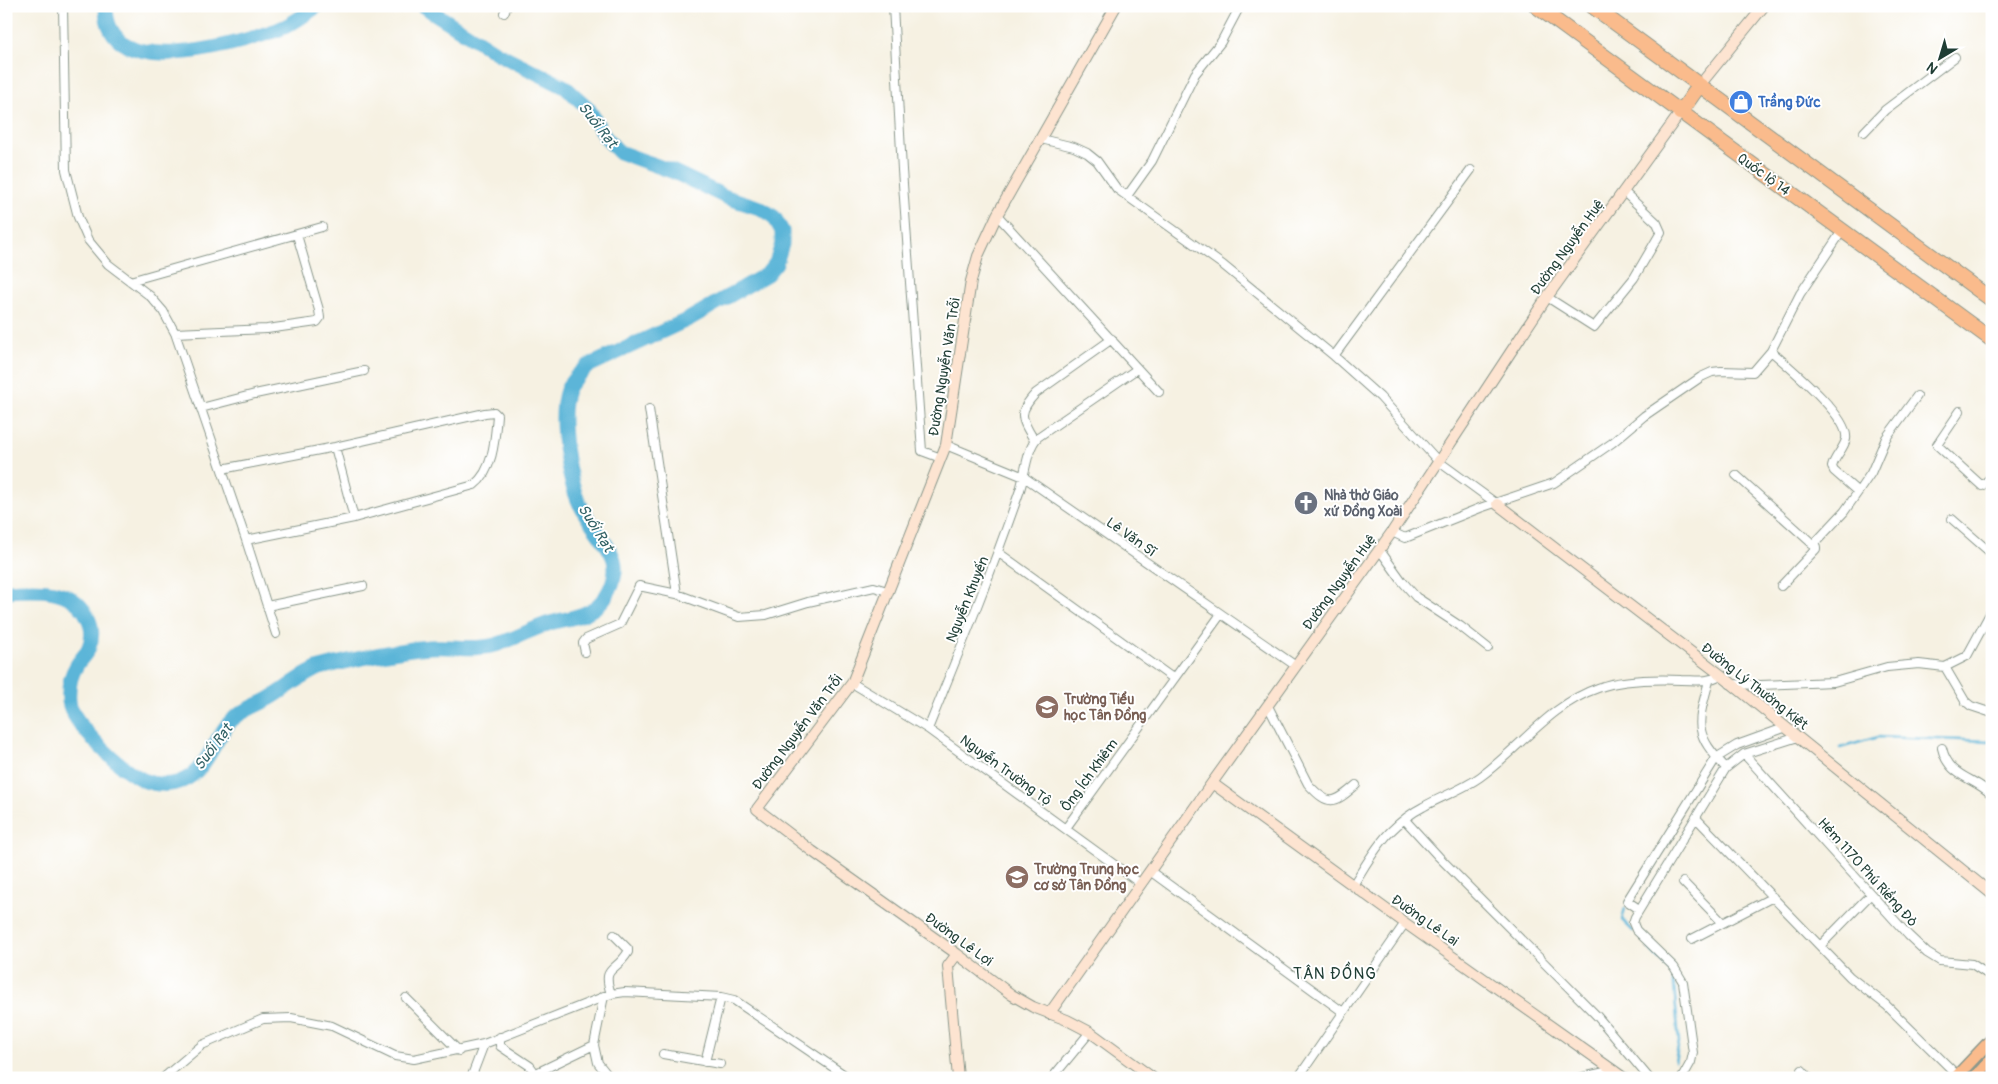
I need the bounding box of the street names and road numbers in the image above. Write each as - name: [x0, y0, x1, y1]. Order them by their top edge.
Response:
- street label: Quốc lộ 14: [1734, 149, 1794, 199]
- street label: Đường Nguyễn Huệ: [1526, 196, 1608, 298]
- street label: Đường Nguyễn Văn Trỗi: [924, 296, 964, 437]
- street label: Lê Văn Sĩ: [1103, 514, 1160, 561]
- street label: Đường Nguyễn Huệ: [1298, 531, 1380, 633]
- street label: Nguyễn Khuyến: [942, 553, 992, 645]
- street label: Đường Lý Thường Kiệt: [1698, 639, 1812, 734]
- street label: Đường Nguyễn Văn Trỗi: [748, 670, 846, 793]
- street label: Nguyễn Trường Tộ: [957, 731, 1056, 809]
- street label: Ông Ích Khiêm: [1057, 735, 1121, 815]
- street label: Hẻm 1170 Phú Riềng Đỏ: [1814, 814, 1922, 930]
- street label: Đường Lê Lai: [1388, 891, 1462, 950]
- street label: Đường Lê Lợi: [922, 909, 996, 970]

